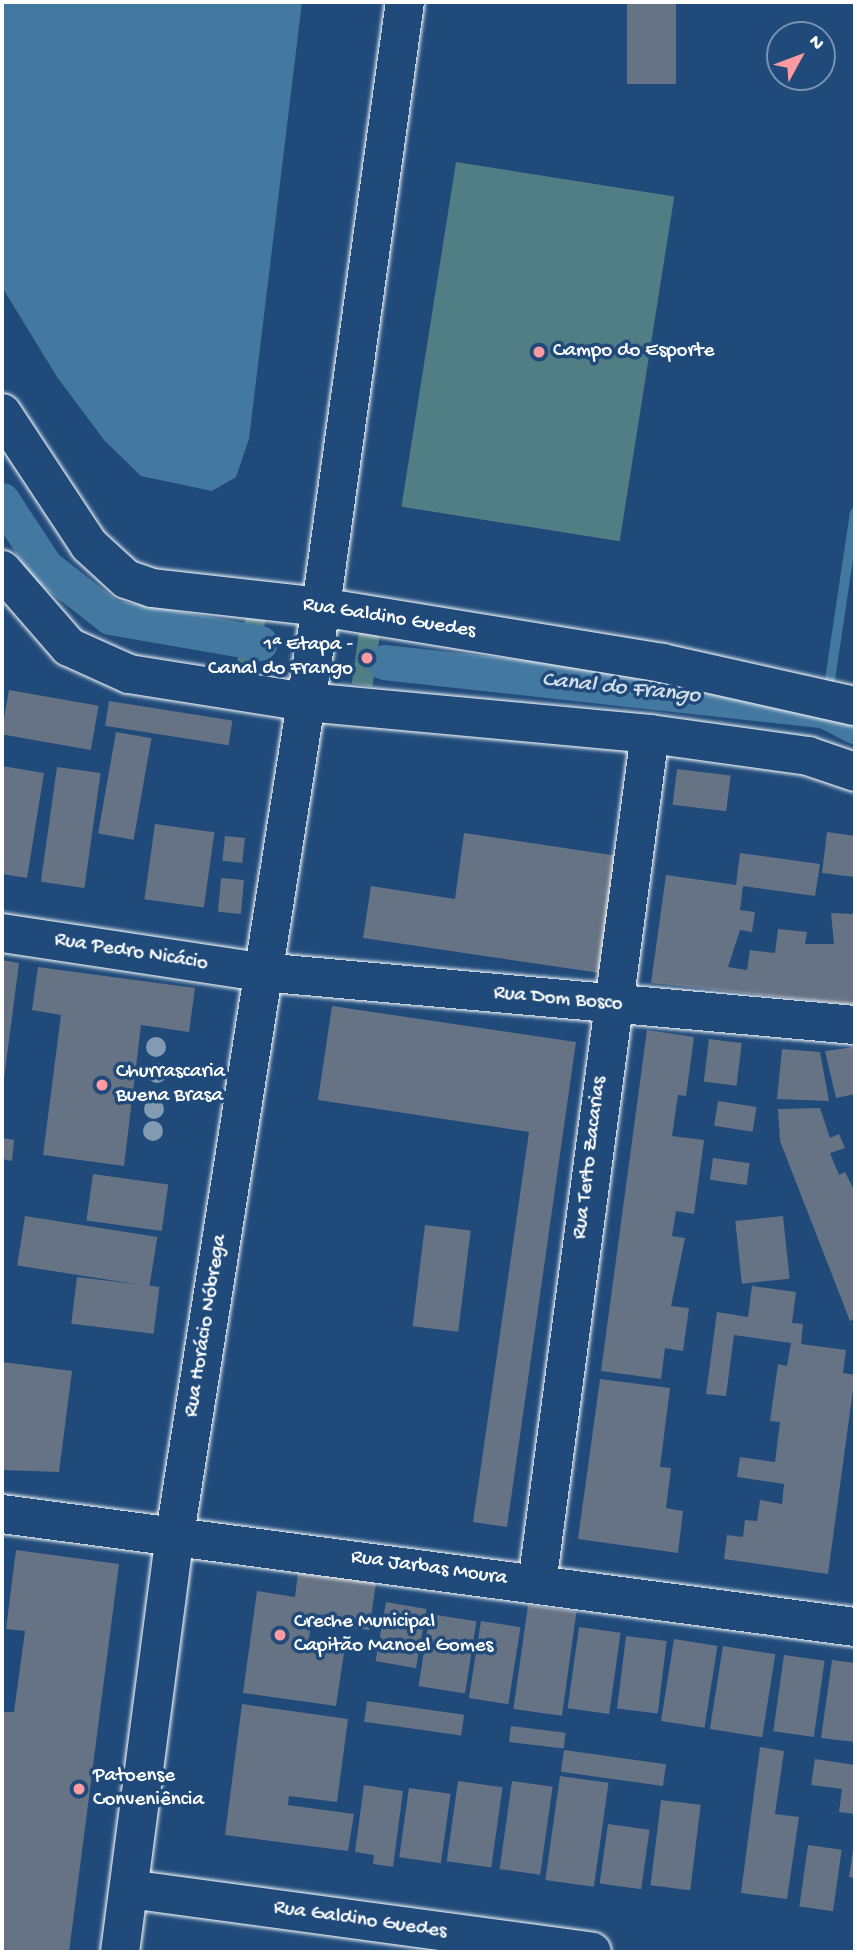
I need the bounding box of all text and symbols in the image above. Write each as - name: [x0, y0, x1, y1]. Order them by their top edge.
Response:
- north arrow: [766, 21, 836, 91]
- text: N: [803, 31, 828, 55]
- place label: Campo do Esporte: [553, 339, 714, 365]
- marker: Campo do Esporte: [531, 344, 547, 360]
- street label: Rua Galdino Guedes: [301, 593, 477, 645]
- place label: 1ª Etapa - Canal do Frango: [208, 633, 353, 683]
- marker: 1ª Etapa - Canal do Frango: [359, 650, 375, 666]
- water label: Canal do Frango: [541, 667, 701, 711]
- street label: Rua Pedro Nicácio: [52, 928, 210, 978]
- street label: Rua Dom Bosco: [492, 982, 624, 1018]
- place label: Churrascaria Buena Brasa: [116, 1060, 225, 1110]
- street label: Rua Terto Zacarias: [569, 1075, 613, 1241]
- marker: Churrascaria Buena Brasa: [94, 1077, 110, 1093]
- street label: Rua Horácio Nóbrega: [180, 1233, 234, 1419]
- street label: Rua Jarbas Moura: [349, 1546, 509, 1592]
- place label: Creche Municipal Capitão Manoel Gomes: [294, 1610, 493, 1660]
- marker: Creche Municipal Capitão Manoel Gomes: [272, 1627, 288, 1643]
- place label: Patoense Conveniência: [93, 1764, 204, 1814]
- marker: Patoense Conveniência: [71, 1781, 87, 1797]
- street label: Rua Galdino Guedes: [272, 1896, 448, 1946]

